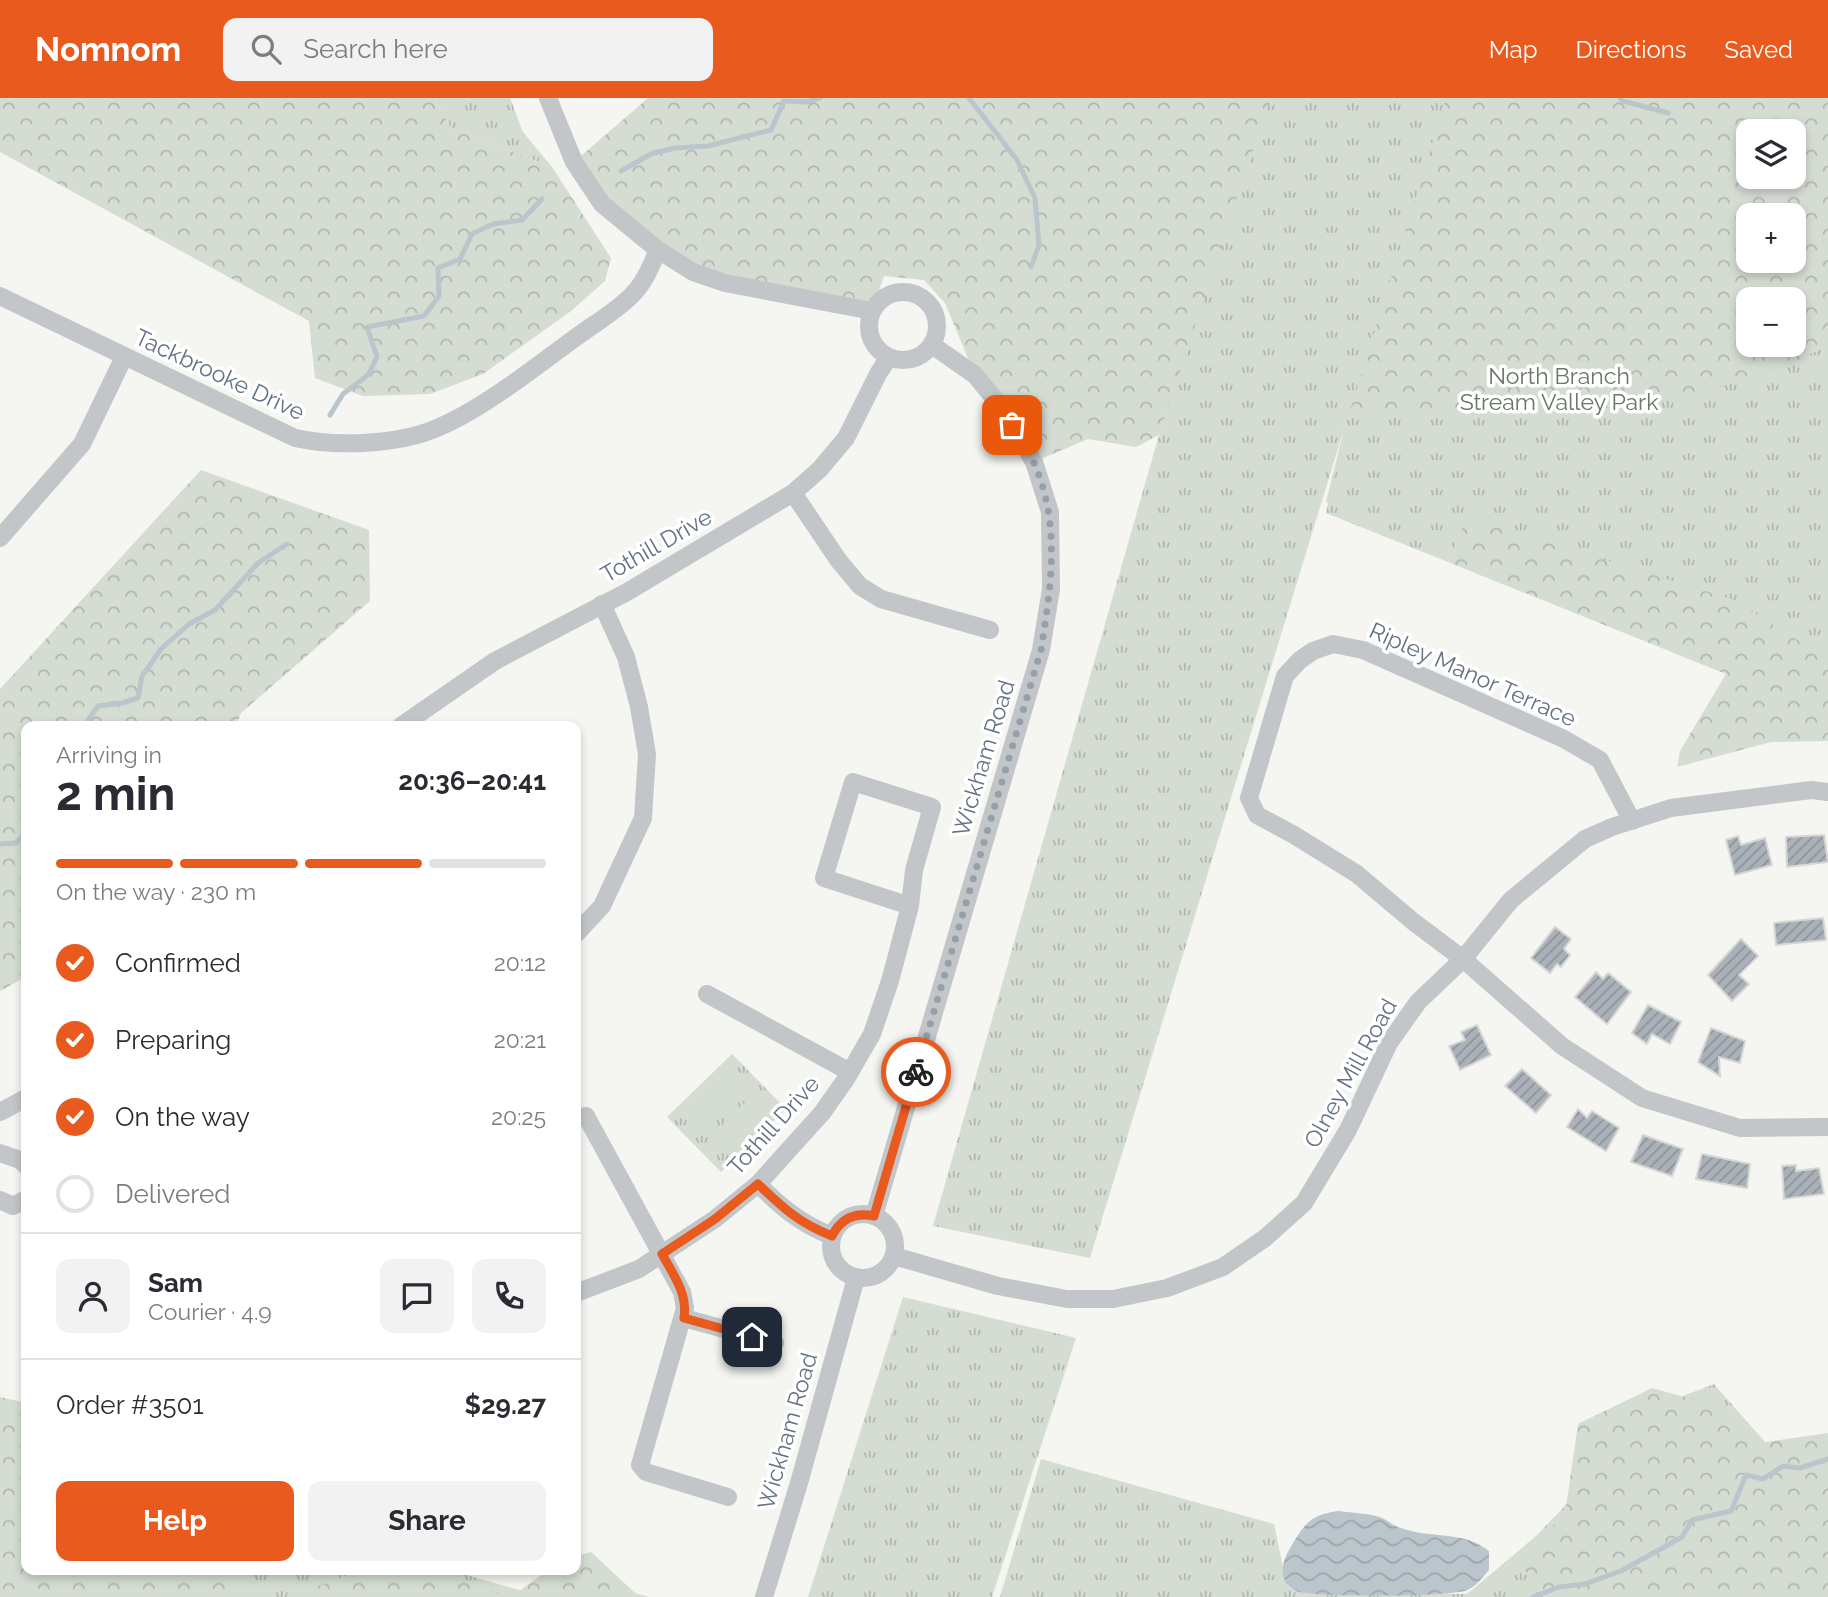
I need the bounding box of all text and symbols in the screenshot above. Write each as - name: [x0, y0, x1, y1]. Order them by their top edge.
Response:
- search box: [223, 18, 713, 81]
- text: Nomnom: [35, 30, 181, 69]
- icon: search: [247, 30, 285, 68]
- text: Search here: [303, 34, 448, 64]
- text: Map: [1489, 35, 1538, 64]
- text: Directions: [1576, 35, 1686, 64]
- text: Saved: [1724, 35, 1793, 64]
- map controls: [1736, 119, 1806, 357]
- button: layers: [1736, 119, 1806, 189]
- button: +: [1736, 203, 1806, 273]
- button: −: [1736, 287, 1806, 357]
- street label: Tackbrooke Drive: [131, 323, 309, 425]
- park label: North Branch Stream Valley Park: [1460, 362, 1658, 415]
- pin: [982, 395, 1042, 455]
- icon: bag: [993, 406, 1031, 444]
- street label: Tothill Drive: [596, 502, 716, 588]
- street label: Ripley Manor Terrace: [1366, 616, 1580, 732]
- street label: Wickham Road: [946, 677, 1020, 839]
- text: Arriving in: [56, 741, 162, 768]
- text: 20:36–20:41: [398, 766, 546, 796]
- text: 2 min: [56, 767, 175, 821]
- text: On the way · 230 m: [56, 878, 256, 905]
- icon: check: [56, 944, 94, 982]
- text: Confirmed: [115, 948, 241, 978]
- text: 20:12: [494, 949, 546, 976]
- street label: Olney Mill Road: [1298, 994, 1402, 1152]
- icon: check: [56, 1021, 94, 1059]
- text: Preparing: [115, 1025, 231, 1055]
- text: 20:21: [494, 1026, 546, 1053]
- courier: [881, 1037, 951, 1107]
- icon: bike: [897, 1053, 935, 1091]
- street label: Tothill Drive: [722, 1070, 824, 1180]
- icon: check: [56, 1098, 94, 1136]
- text: On the way: [115, 1102, 250, 1132]
- text: 20:25: [491, 1103, 546, 1130]
- text: Delivered: [115, 1179, 230, 1209]
- button: person: [56, 1259, 130, 1333]
- button: chat: [380, 1259, 454, 1333]
- button: phone: [472, 1259, 546, 1333]
- text: Sam: [148, 1268, 203, 1298]
- text: Courier · 4.9: [148, 1298, 272, 1325]
- pin: [722, 1307, 782, 1367]
- icon: home: [733, 1318, 771, 1356]
- street label: Wickham Road: [752, 1349, 822, 1513]
- text: Order #3501: [56, 1390, 204, 1420]
- text: $29.27: [464, 1390, 546, 1420]
- button: Help: [56, 1481, 294, 1561]
- button: Share: [308, 1481, 546, 1561]

